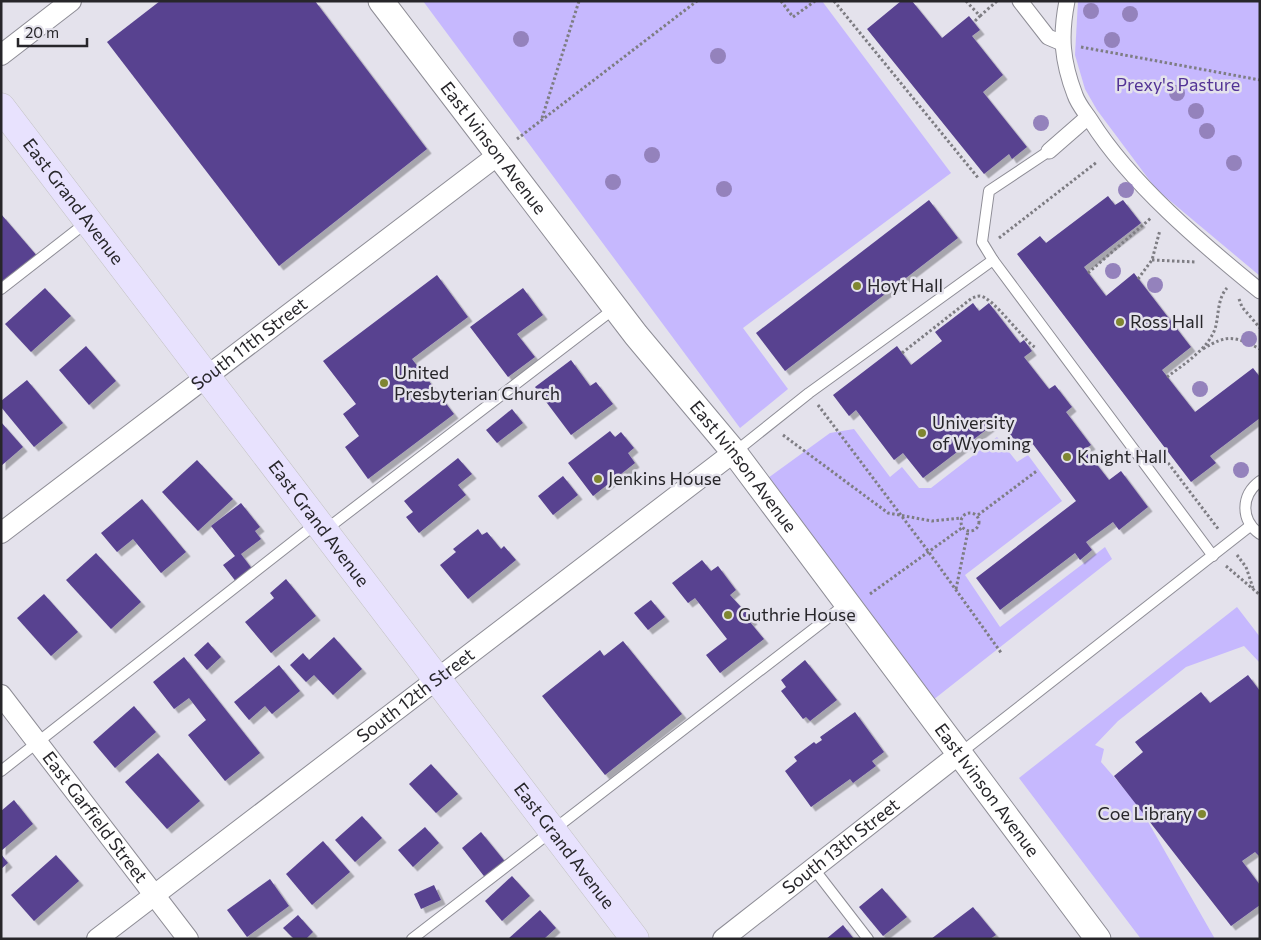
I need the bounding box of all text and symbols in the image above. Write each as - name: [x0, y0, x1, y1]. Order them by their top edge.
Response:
- scale bar: [18, 15, 86, 47]
- text: 20 m: [25, 23, 59, 41]
- park label: Prexy's Pasture: [1116, 73, 1240, 95]
- street label: East Ivinson Avenue: [436, 77, 552, 218]
- street label: East Grand Avenue: [19, 134, 129, 269]
- place label: Hoyt Hall: [867, 274, 943, 296]
- marker: Hoyt Hall: [851, 280, 863, 292]
- street label: South 11th Street: [186, 292, 311, 394]
- place label: Ross Hall: [1130, 310, 1204, 332]
- marker: Ross Hall: [1114, 316, 1126, 328]
- place label: United Presbyterian Church: [394, 361, 560, 404]
- marker: United Presbyterian Church: [378, 377, 390, 389]
- street label: East Ivinson Avenue: [686, 396, 802, 536]
- place label: University of Wyoming: [932, 411, 1031, 454]
- marker: University of Wyoming: [916, 427, 928, 439]
- place label: Knight Hall: [1077, 445, 1167, 467]
- marker: Knight Hall: [1061, 451, 1073, 463]
- street label: East Grand Avenue: [264, 456, 375, 591]
- place label: Jenkins House: [608, 467, 721, 489]
- marker: Jenkins House: [592, 473, 604, 485]
- place label: Guthrie House: [738, 603, 856, 625]
- marker: Guthrie House: [722, 609, 734, 621]
- street label: South 12th Street: [352, 643, 478, 747]
- street label: East Ivinson Avenue: [930, 718, 1045, 861]
- street label: East Garfield Street: [38, 747, 153, 887]
- street label: East Grand Avenue: [510, 778, 620, 913]
- street label: South 13th Street: [778, 793, 903, 898]
- place label: Coe Library: [1097, 802, 1192, 824]
- marker: Coe Library: [1196, 808, 1208, 820]

